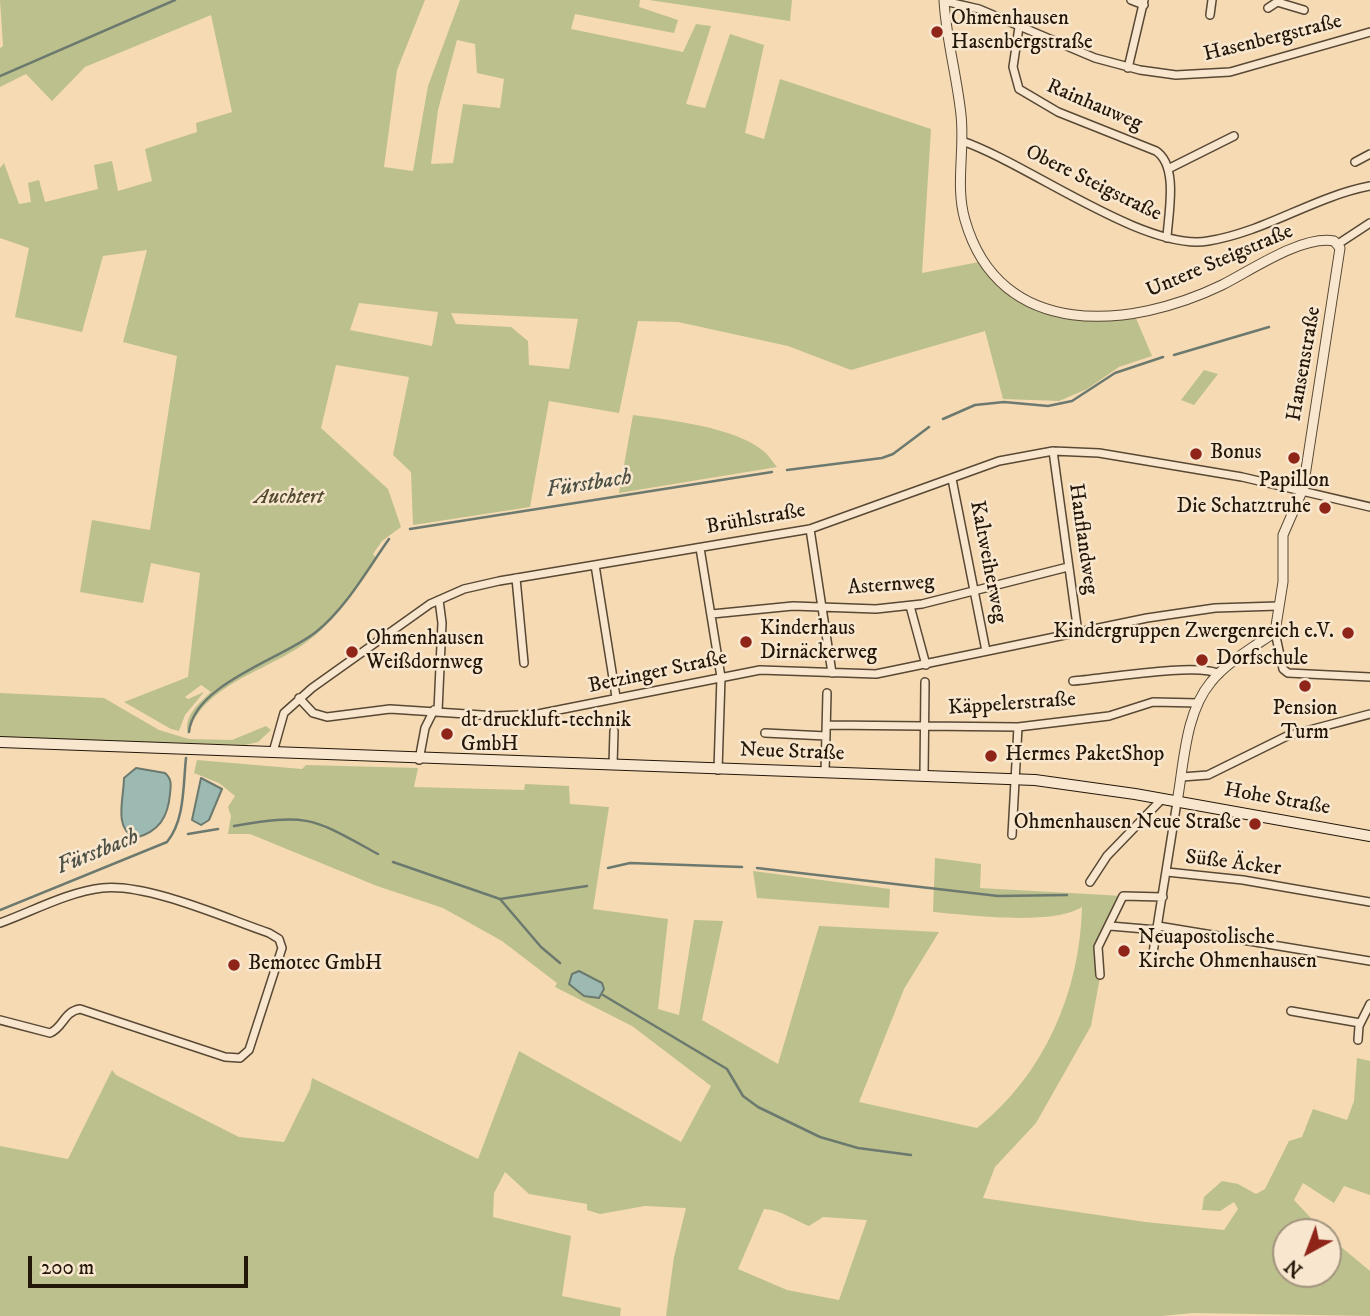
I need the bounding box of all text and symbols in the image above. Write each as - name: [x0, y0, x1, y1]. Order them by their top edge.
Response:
- place label: Ohmenhausen Hasenbergstraße: [951, 7, 1093, 57]
- street label: Hasenbergstraße: [1201, 10, 1345, 68]
- marker: Ohmenhausen Hasenbergstraße: [929, 24, 945, 40]
- street label: Rainhauweg: [1042, 75, 1146, 137]
- street label: Obere Steigstraße: [1021, 140, 1165, 228]
- street label: Untere Steigstraße: [1143, 220, 1297, 304]
- street label: Hansenstraße: [1283, 305, 1327, 423]
- place label: Bonus: [1210, 441, 1262, 467]
- marker: Bonus: [1188, 446, 1204, 462]
- marker: Papillon: [1286, 450, 1302, 466]
- water label: Fürstbach: [544, 465, 634, 505]
- place label: Papillon: [1259, 469, 1329, 495]
- street label: Hanflandweg: [1062, 482, 1102, 596]
- park label: Auchtert: [255, 486, 323, 512]
- place label: Die Schatztruhe: [1177, 495, 1311, 521]
- street label: Brühlstraße: [704, 499, 808, 541]
- street label: Kaltweiherweg: [963, 499, 1011, 625]
- marker: Die Schatztruhe: [1317, 500, 1333, 516]
- street label: Asternweg: [847, 570, 935, 602]
- place label: Kinderhaus Dirnäckerweg: [760, 617, 877, 667]
- place label: Kindergruppen Zwergenreich e.V.: [1053, 620, 1334, 646]
- marker: Kindergruppen Zwergenreich e.V.: [1340, 625, 1356, 641]
- place label: Ohmenhausen Weißdornweg: [366, 627, 484, 677]
- marker: Kinderhaus Dirnäckerweg: [738, 634, 754, 650]
- marker: Ohmenhausen Weißdornweg: [344, 644, 360, 660]
- street label: Betzinger Straße: [586, 646, 730, 700]
- place label: Dorfschule: [1216, 647, 1308, 673]
- marker: Dorfschule: [1194, 652, 1210, 668]
- marker: Pension Turm: [1297, 678, 1313, 694]
- street label: Käppelerstraße: [947, 688, 1077, 722]
- place label: Pension Turm: [1272, 697, 1338, 747]
- place label: dt druckluft-technik GmbH: [461, 709, 631, 759]
- marker: dt druckluft-technik GmbH: [439, 726, 455, 742]
- street label: Neue Straße: [739, 739, 845, 767]
- place label: Hermes PaketShop: [1005, 743, 1164, 769]
- marker: Hermes PaketShop: [983, 748, 999, 764]
- street label: Hohe Straße: [1222, 778, 1332, 822]
- place label: Ohmenhausen Neue Straße: [1014, 811, 1241, 837]
- marker: Ohmenhausen Neue Straße: [1247, 816, 1263, 832]
- water label: Fürstbach: [53, 824, 143, 882]
- street label: Süße Äcker: [1184, 846, 1282, 882]
- place label: Neuapostolische Kirche Ohmenhausen: [1138, 926, 1317, 976]
- marker: Neuapostolische Kirche Ohmenhausen: [1116, 943, 1132, 959]
- place label: Bemotec GmbH: [248, 952, 382, 978]
- marker: Bemotec GmbH: [226, 957, 242, 973]
- north arrow: [1272, 1218, 1342, 1288]
- scale bar: [32, 1242, 252, 1286]
- text: N: [1281, 1254, 1308, 1282]
- text: 200 m: [41, 1255, 94, 1281]

